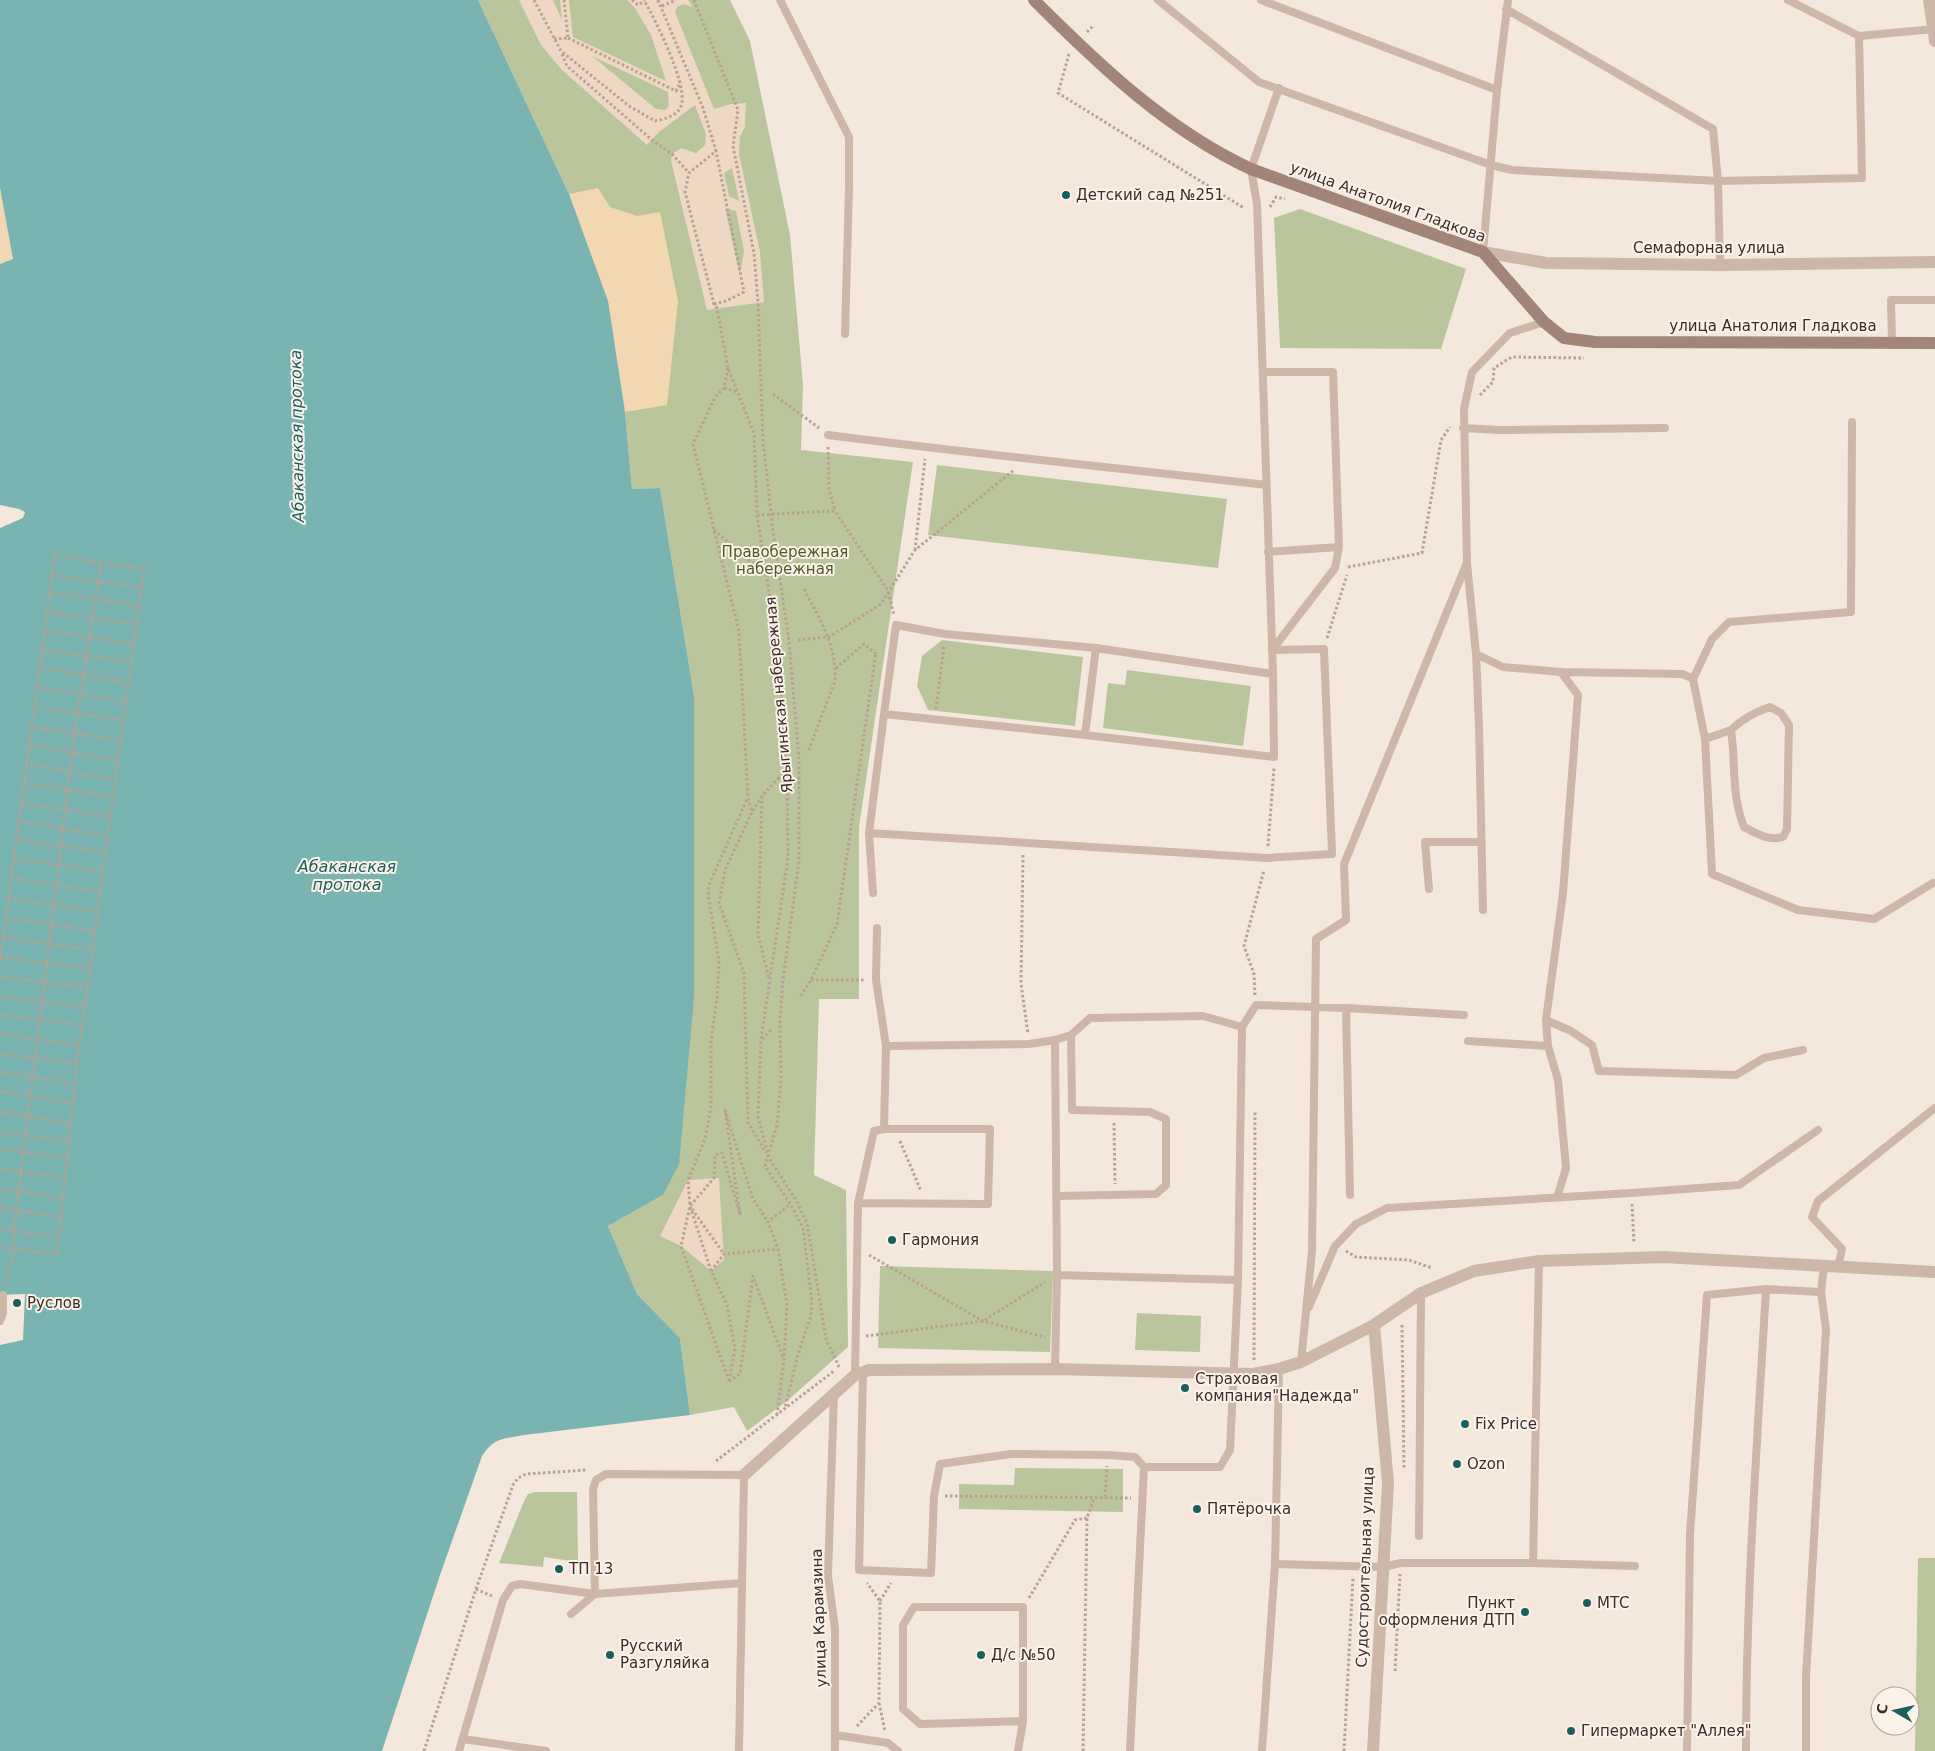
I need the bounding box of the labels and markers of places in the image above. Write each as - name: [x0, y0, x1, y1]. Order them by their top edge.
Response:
- place label: Детский сад №251: [1076, 186, 1224, 204]
- marker: Детский сад №251: [1060, 189, 1072, 201]
- place label: Гармония: [902, 1231, 979, 1249]
- marker: Гармония: [886, 1234, 898, 1246]
- place label: Руслов: [27, 1294, 81, 1312]
- marker: Руслов: [11, 1297, 23, 1309]
- place label: Страховая компания"Надежда": [1195, 1370, 1359, 1405]
- marker: Страховая компания"Надежда": [1179, 1382, 1191, 1394]
- place label: Fix Price: [1475, 1415, 1537, 1433]
- marker: Fix Price: [1459, 1418, 1471, 1430]
- place label: Ozon: [1467, 1455, 1505, 1473]
- marker: Ozon: [1451, 1458, 1463, 1470]
- place label: Пятёрочка: [1207, 1500, 1291, 1518]
- marker: Пятёрочка: [1191, 1503, 1203, 1515]
- place label: ТП 13: [568, 1560, 613, 1578]
- marker: ТП 13: [553, 1563, 565, 1575]
- place label: Пункт оформления ДТП: [1379, 1594, 1515, 1629]
- place label: МТС: [1597, 1594, 1630, 1612]
- marker: МТС: [1581, 1597, 1593, 1609]
- marker: Пункт оформления ДТП: [1519, 1606, 1531, 1618]
- place label: Русский Разгуляйка: [620, 1637, 710, 1672]
- place label: Д/с №50: [991, 1646, 1055, 1664]
- marker: Русский Разгуляйка: [604, 1649, 616, 1661]
- marker: Д/с №50: [975, 1649, 987, 1661]
- place label: Гипермаркет "Аллея": [1581, 1722, 1752, 1740]
- marker: Гипермаркет "Аллея": [1565, 1725, 1577, 1737]

